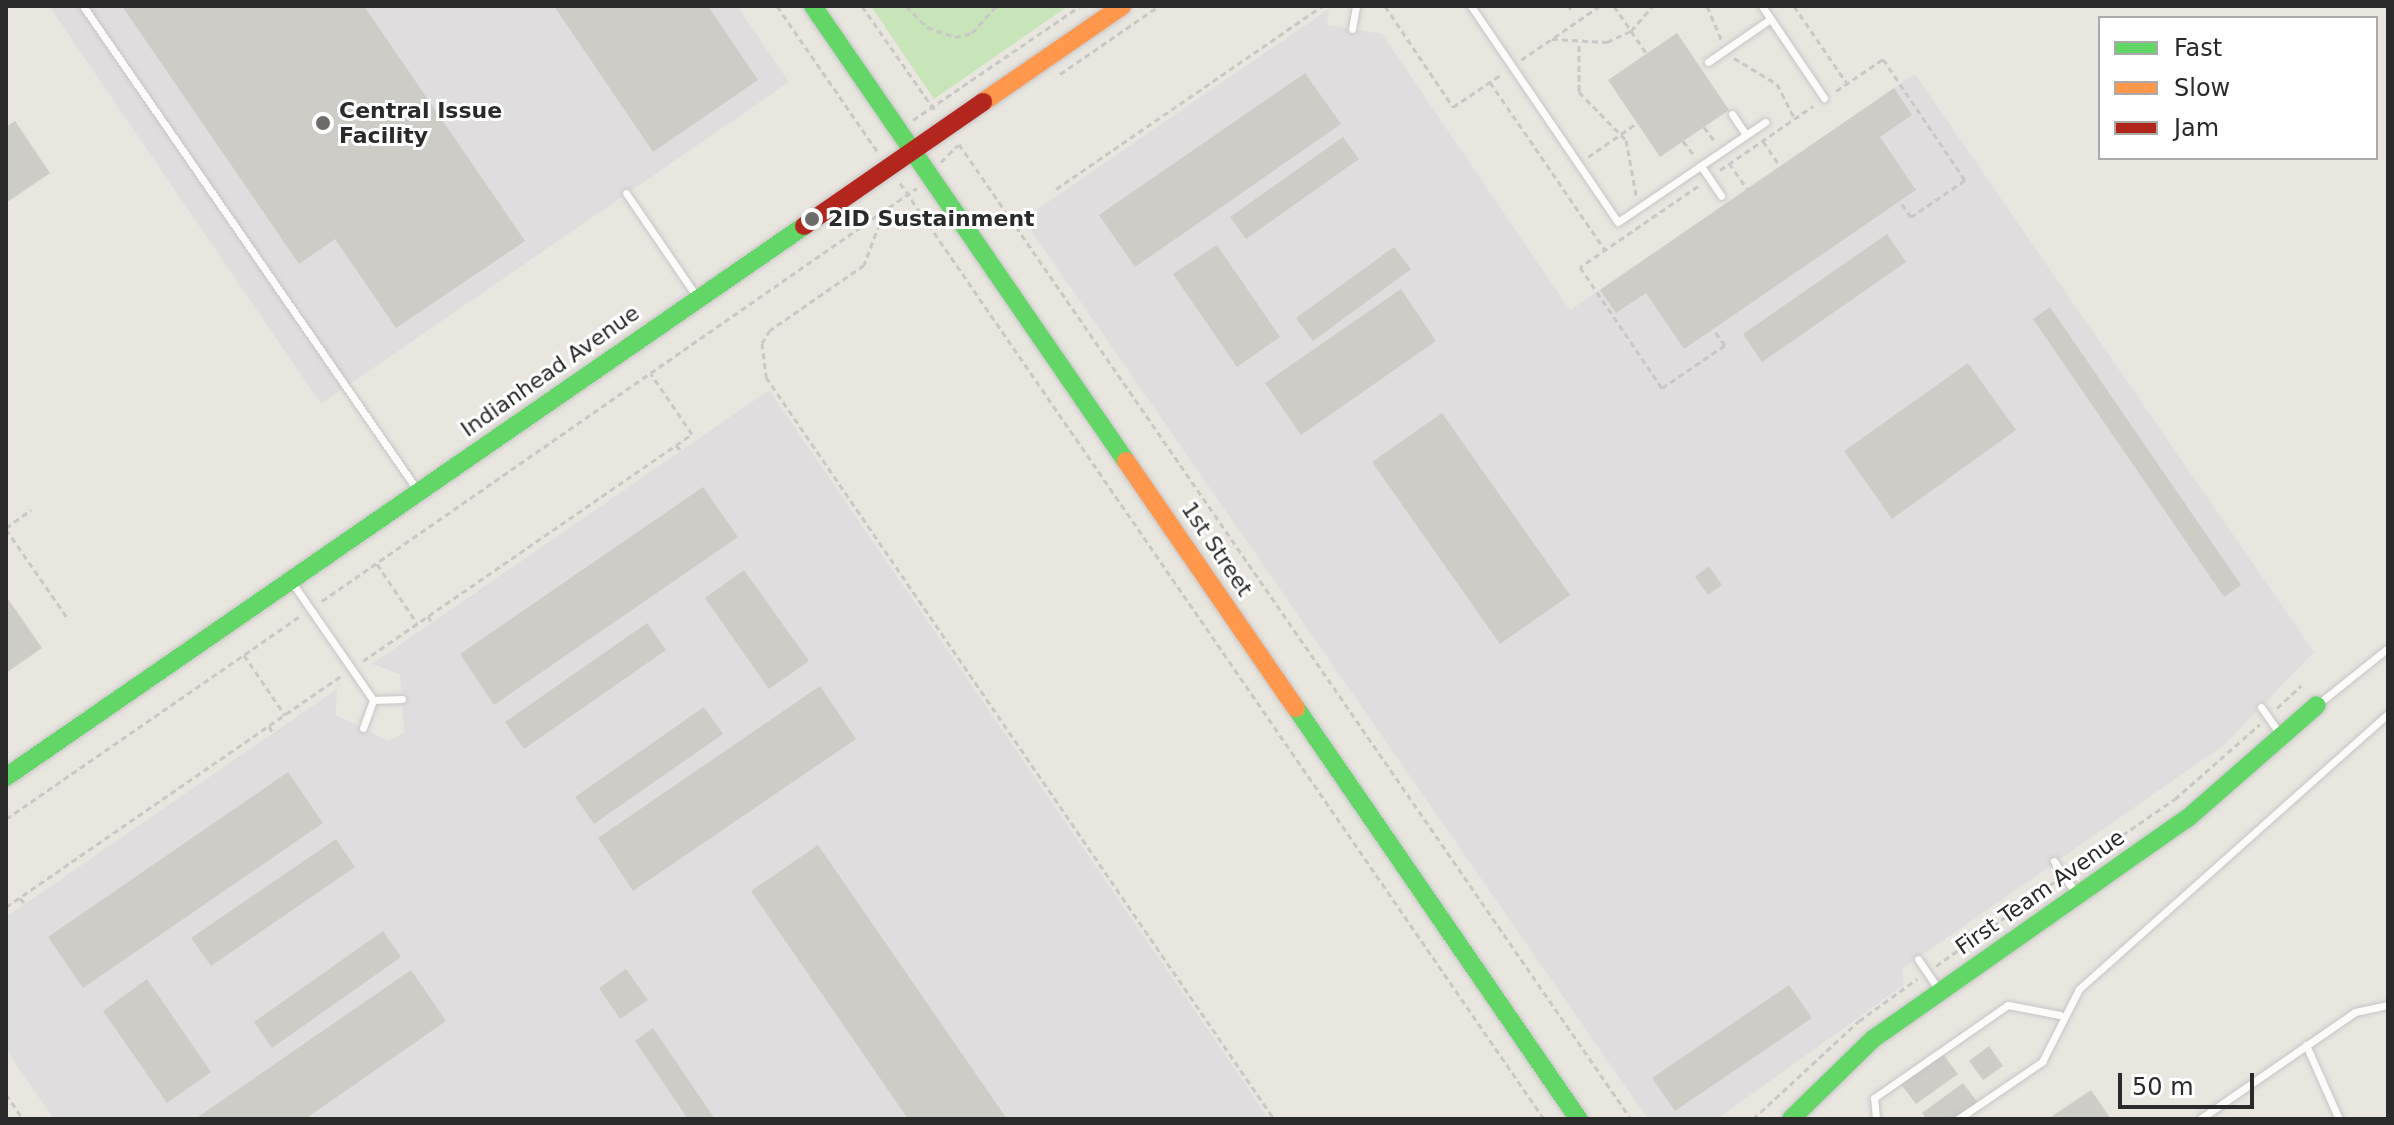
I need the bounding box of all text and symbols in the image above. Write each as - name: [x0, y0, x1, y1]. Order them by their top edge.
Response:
- legend: [2098, 16, 2378, 160]
- text: Fast: [2174, 34, 2222, 62]
- text: Slow: [2174, 74, 2230, 102]
- place label: Central Issue Facility: [339, 97, 502, 148]
- marker: Central Issue Facility: [314, 114, 332, 132]
- text: Jam: [2174, 114, 2219, 142]
- place label: 2ID Sustainment: [828, 206, 1035, 232]
- marker: 2ID Sustainment: [803, 210, 821, 228]
- street label: Indianhead Avenue: [456, 300, 644, 442]
- street label: 1st Street: [1176, 497, 1258, 601]
- street label: First Team Avenue: [1950, 824, 2130, 960]
- scale bar: [2122, 1057, 2258, 1107]
- text: 50 m: [2132, 1073, 2194, 1101]

